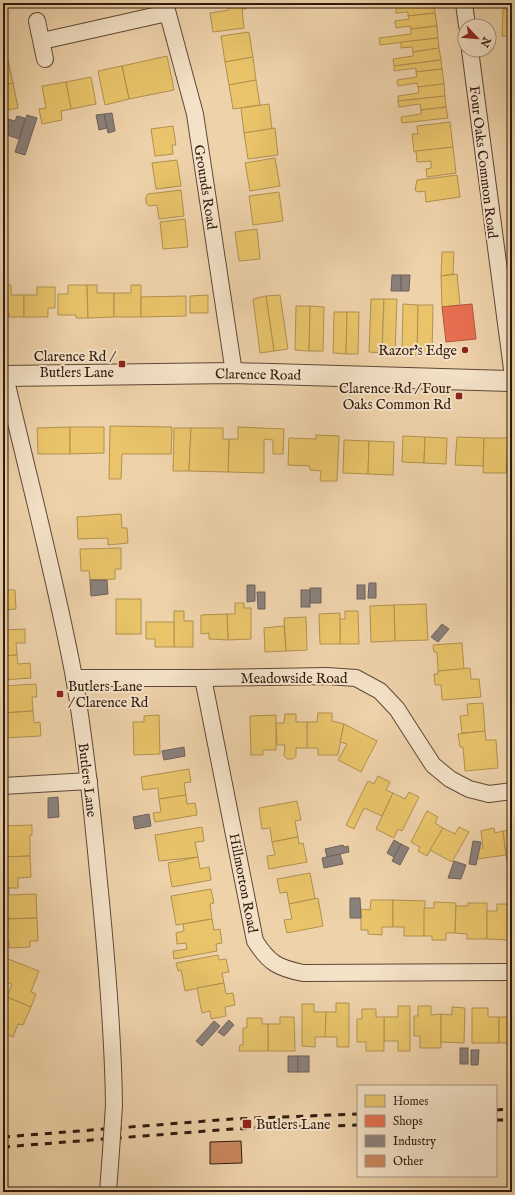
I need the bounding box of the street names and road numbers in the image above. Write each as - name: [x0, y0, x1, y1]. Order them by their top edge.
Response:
- street label: Four Oaks Common Road: [465, 85, 501, 240]
- street label: Grounds Road: [189, 143, 221, 231]
- street label: Clarence Road: [215, 365, 302, 385]
- street label: Meadowside Road: [241, 670, 348, 688]
- street label: Butlers Lane: [74, 742, 101, 819]
- street label: Hillmorton Road: [225, 832, 262, 935]

